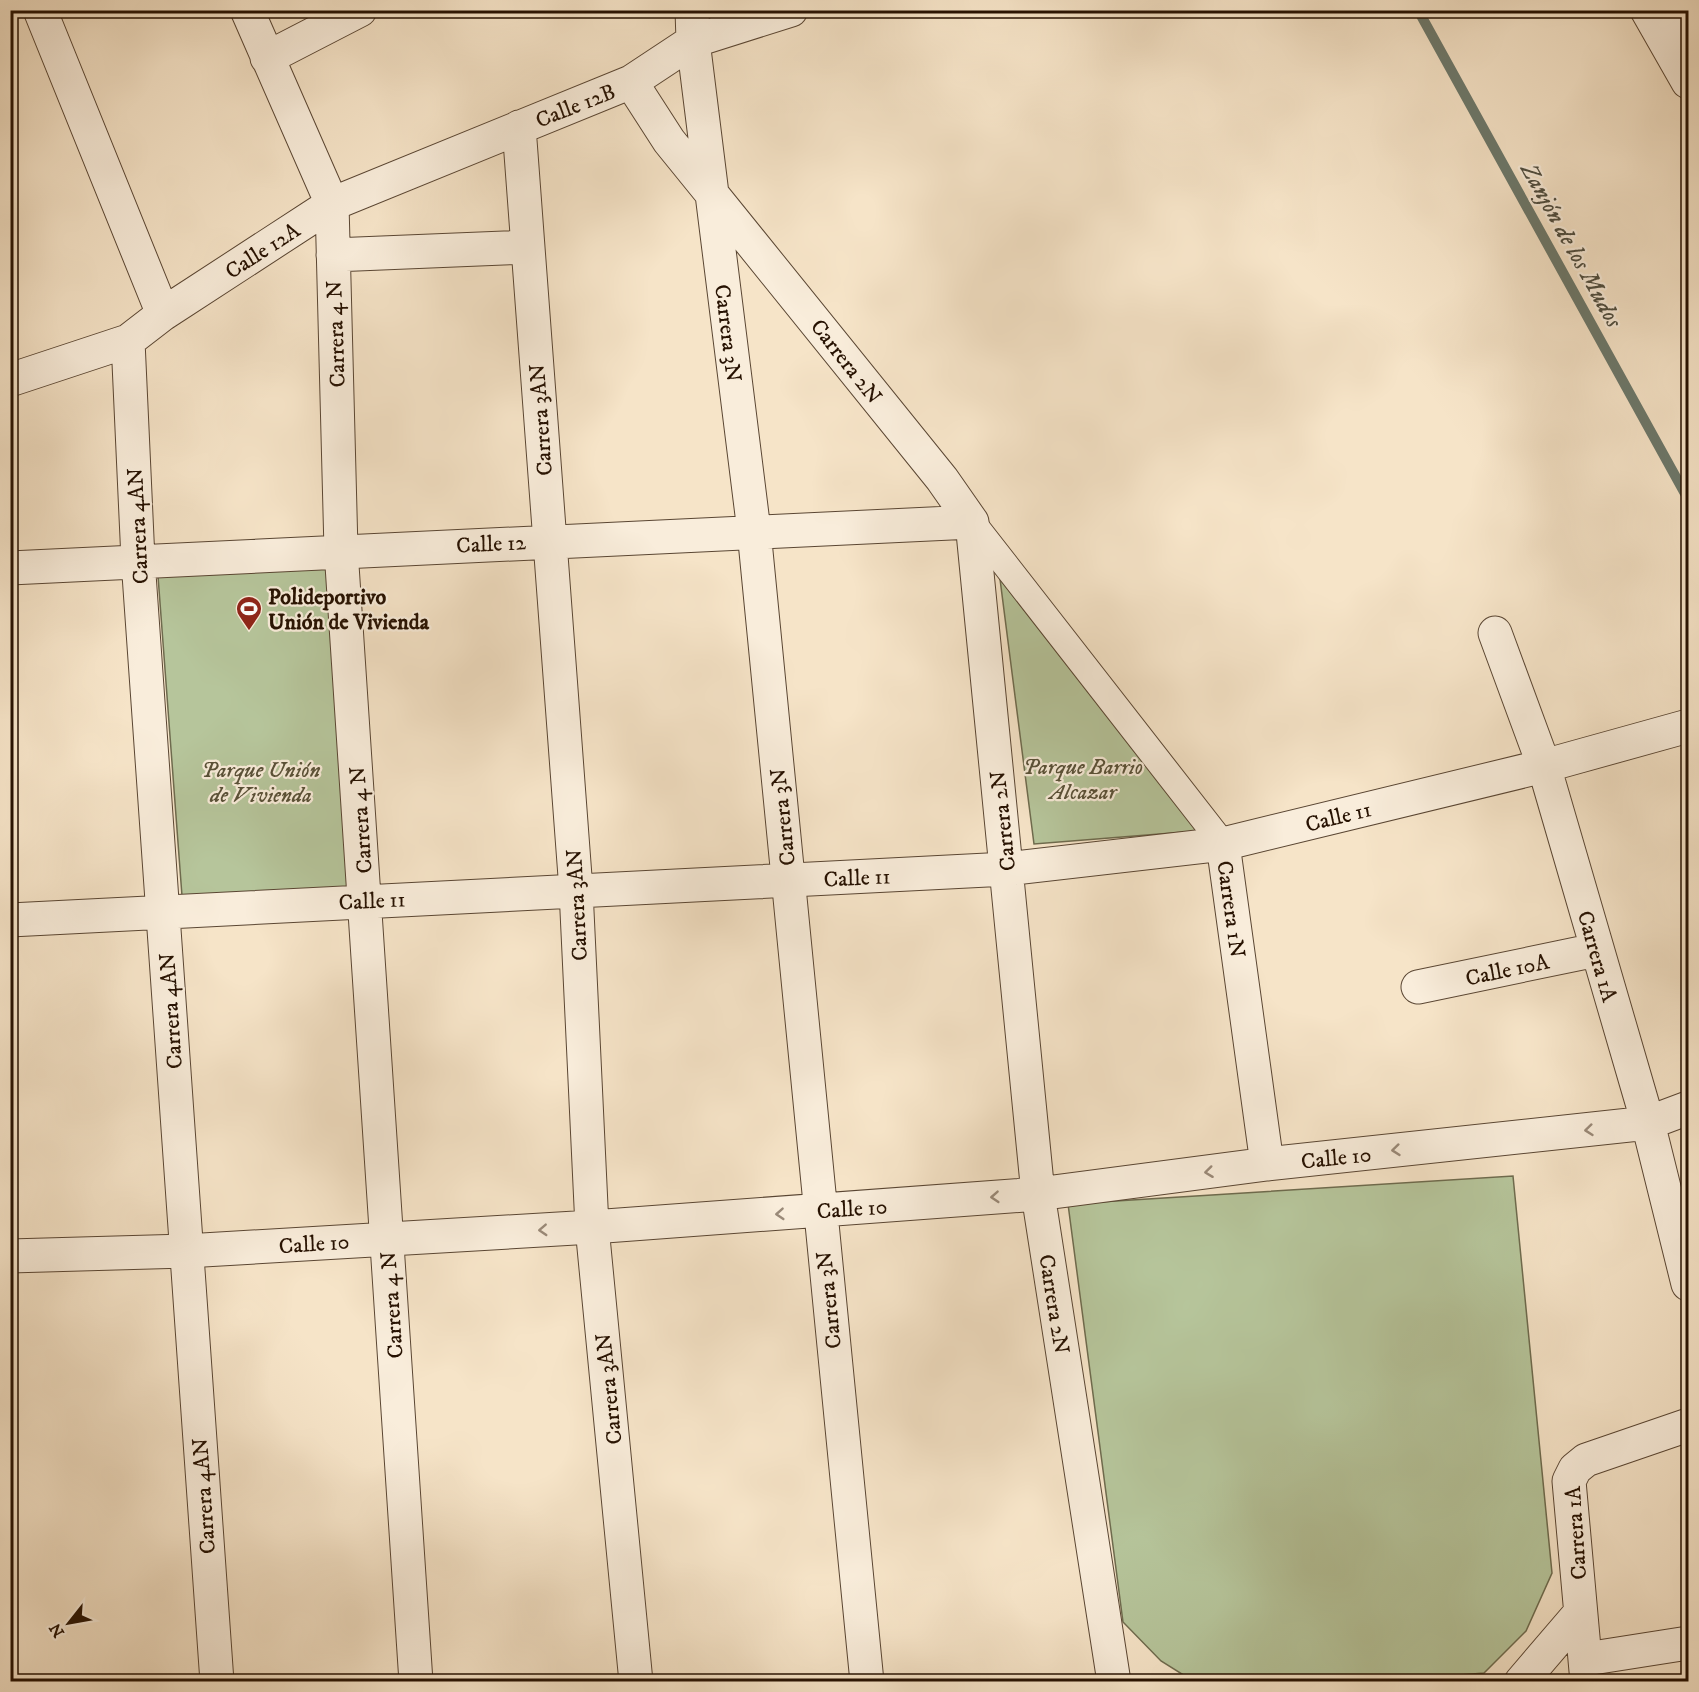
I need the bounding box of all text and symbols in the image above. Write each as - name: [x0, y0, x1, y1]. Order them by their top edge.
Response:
- street label: Calle 12B: [532, 78, 619, 135]
- water label: Zanjón de los Mudos: [1513, 157, 1629, 334]
- street label: Calle 12A: [220, 217, 306, 285]
- street label: Carrera 4 N: [321, 280, 352, 388]
- street label: Carrera 3N: [708, 283, 747, 383]
- street label: Carrera 2N: [804, 314, 887, 410]
- street label: Carrera 3AN: [524, 363, 559, 477]
- street label: Carrera 4AN: [122, 467, 155, 585]
- street label: Calle 12: [456, 529, 527, 560]
- place label: Polideportivo Unión de Vivienda: [268, 584, 430, 636]
- sports icon: Polideportivo Unión de Vivienda: [234, 594, 264, 632]
- park label: Parque Barrio Alcazar: [1023, 754, 1143, 806]
- park label: Parque Unión de Vivienda: [202, 757, 320, 809]
- street label: Carrera 4 N: [344, 766, 379, 874]
- street label: Carrera 3N: [765, 767, 802, 867]
- street label: Carrera 2N: [985, 769, 1022, 872]
- street label: Calle 11: [1303, 796, 1374, 839]
- street label: Carrera 3AN: [561, 848, 594, 962]
- street label: Carrera 1N: [1210, 859, 1251, 960]
- street label: Calle 11: [823, 863, 891, 894]
- street label: Calle 11: [338, 886, 406, 917]
- street label: Carrera 1A: [1571, 908, 1623, 1006]
- street label: Calle 10A: [1463, 948, 1553, 992]
- street label: Carrera 4AN: [154, 952, 189, 1070]
- one-way arrow: [1585, 1123, 1594, 1135]
- street label: Calle 10: [1300, 1141, 1373, 1176]
- one-way arrow: [1391, 1144, 1400, 1156]
- one-way arrow: [1205, 1165, 1214, 1177]
- one-way arrow: [990, 1191, 999, 1204]
- street label: Calle 10: [816, 1194, 888, 1225]
- one-way arrow: [775, 1207, 784, 1220]
- one-way arrow: [539, 1223, 548, 1236]
- street label: Calle 10: [278, 1229, 350, 1260]
- street label: Carrera 3N: [811, 1250, 848, 1350]
- street label: Carrera 4 N: [375, 1251, 410, 1359]
- street label: Carrera 2N: [1032, 1252, 1075, 1356]
- street label: Carrera 3AN: [590, 1332, 629, 1446]
- street label: Carrera 4AN: [187, 1437, 222, 1555]
- street label: Carrera 1A: [1560, 1484, 1593, 1581]
- north arrow: [39, 1593, 99, 1653]
- text: N: [45, 1619, 69, 1641]

